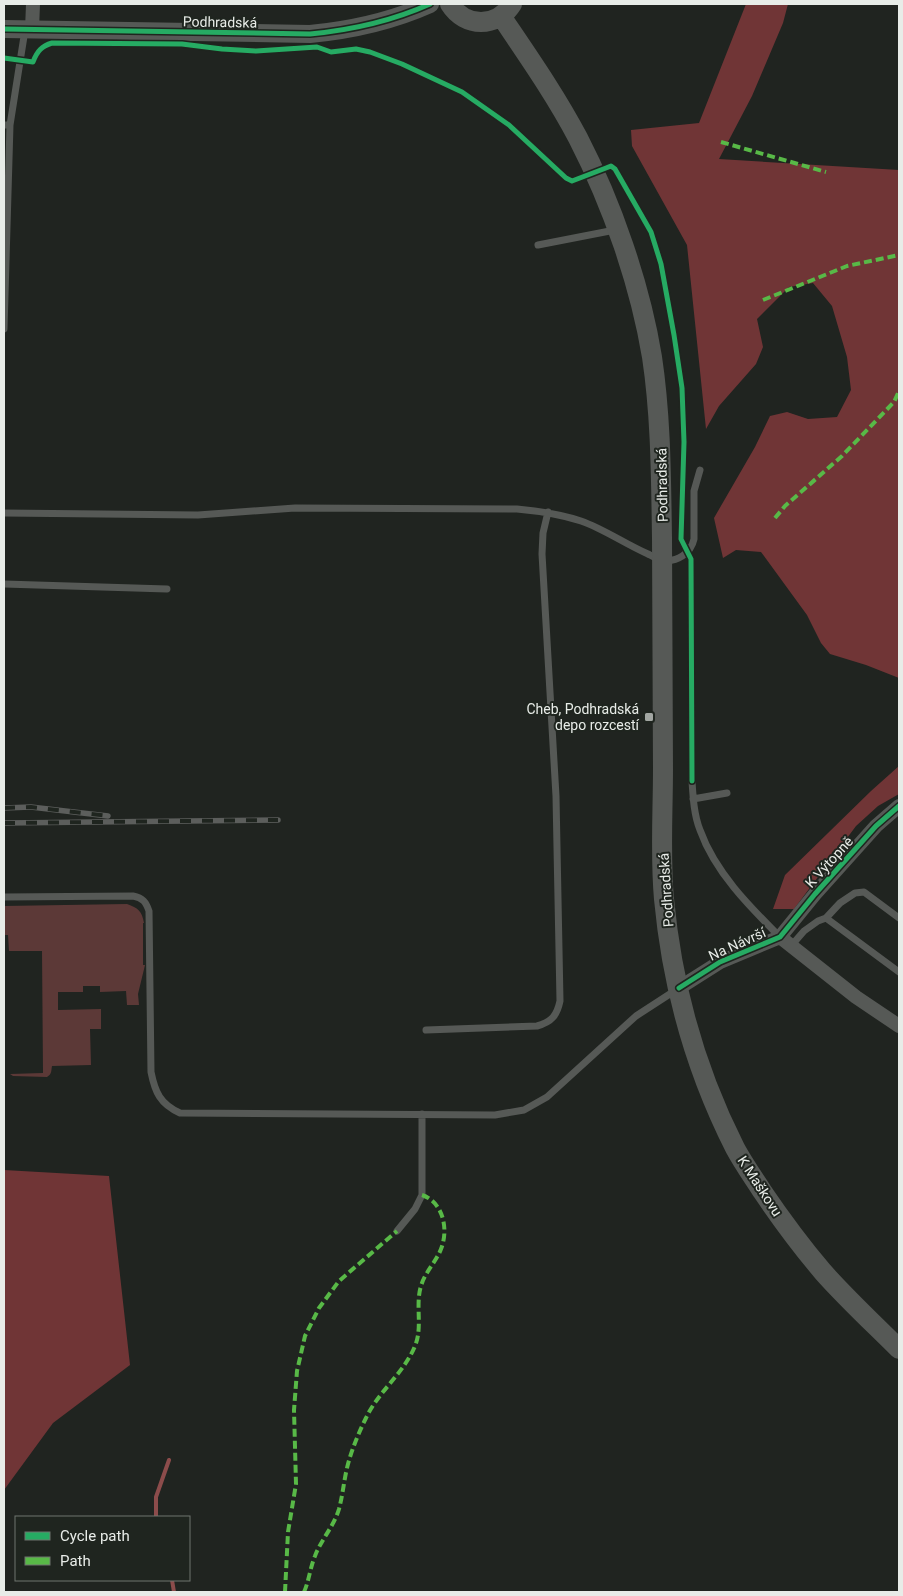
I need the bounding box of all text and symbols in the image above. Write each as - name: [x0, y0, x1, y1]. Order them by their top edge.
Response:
- street label: Podhradská: [183, 13, 257, 31]
- street label: Podhradská: [653, 448, 671, 522]
- place label: Cheb, Podhradská depo rozcestí: [526, 701, 640, 733]
- marker: Cheb, Podhradská depo rozcestí: [643, 711, 655, 723]
- street label: K Výtopně: [802, 833, 856, 891]
- street label: Podhradská: [655, 852, 677, 928]
- street label: Na Návrší: [706, 924, 769, 964]
- street label: K Maškovu: [735, 1153, 785, 1219]
- legend: [15, 1516, 190, 1581]
- text: Cycle path: [60, 1527, 130, 1545]
- text: Path: [60, 1552, 91, 1570]

